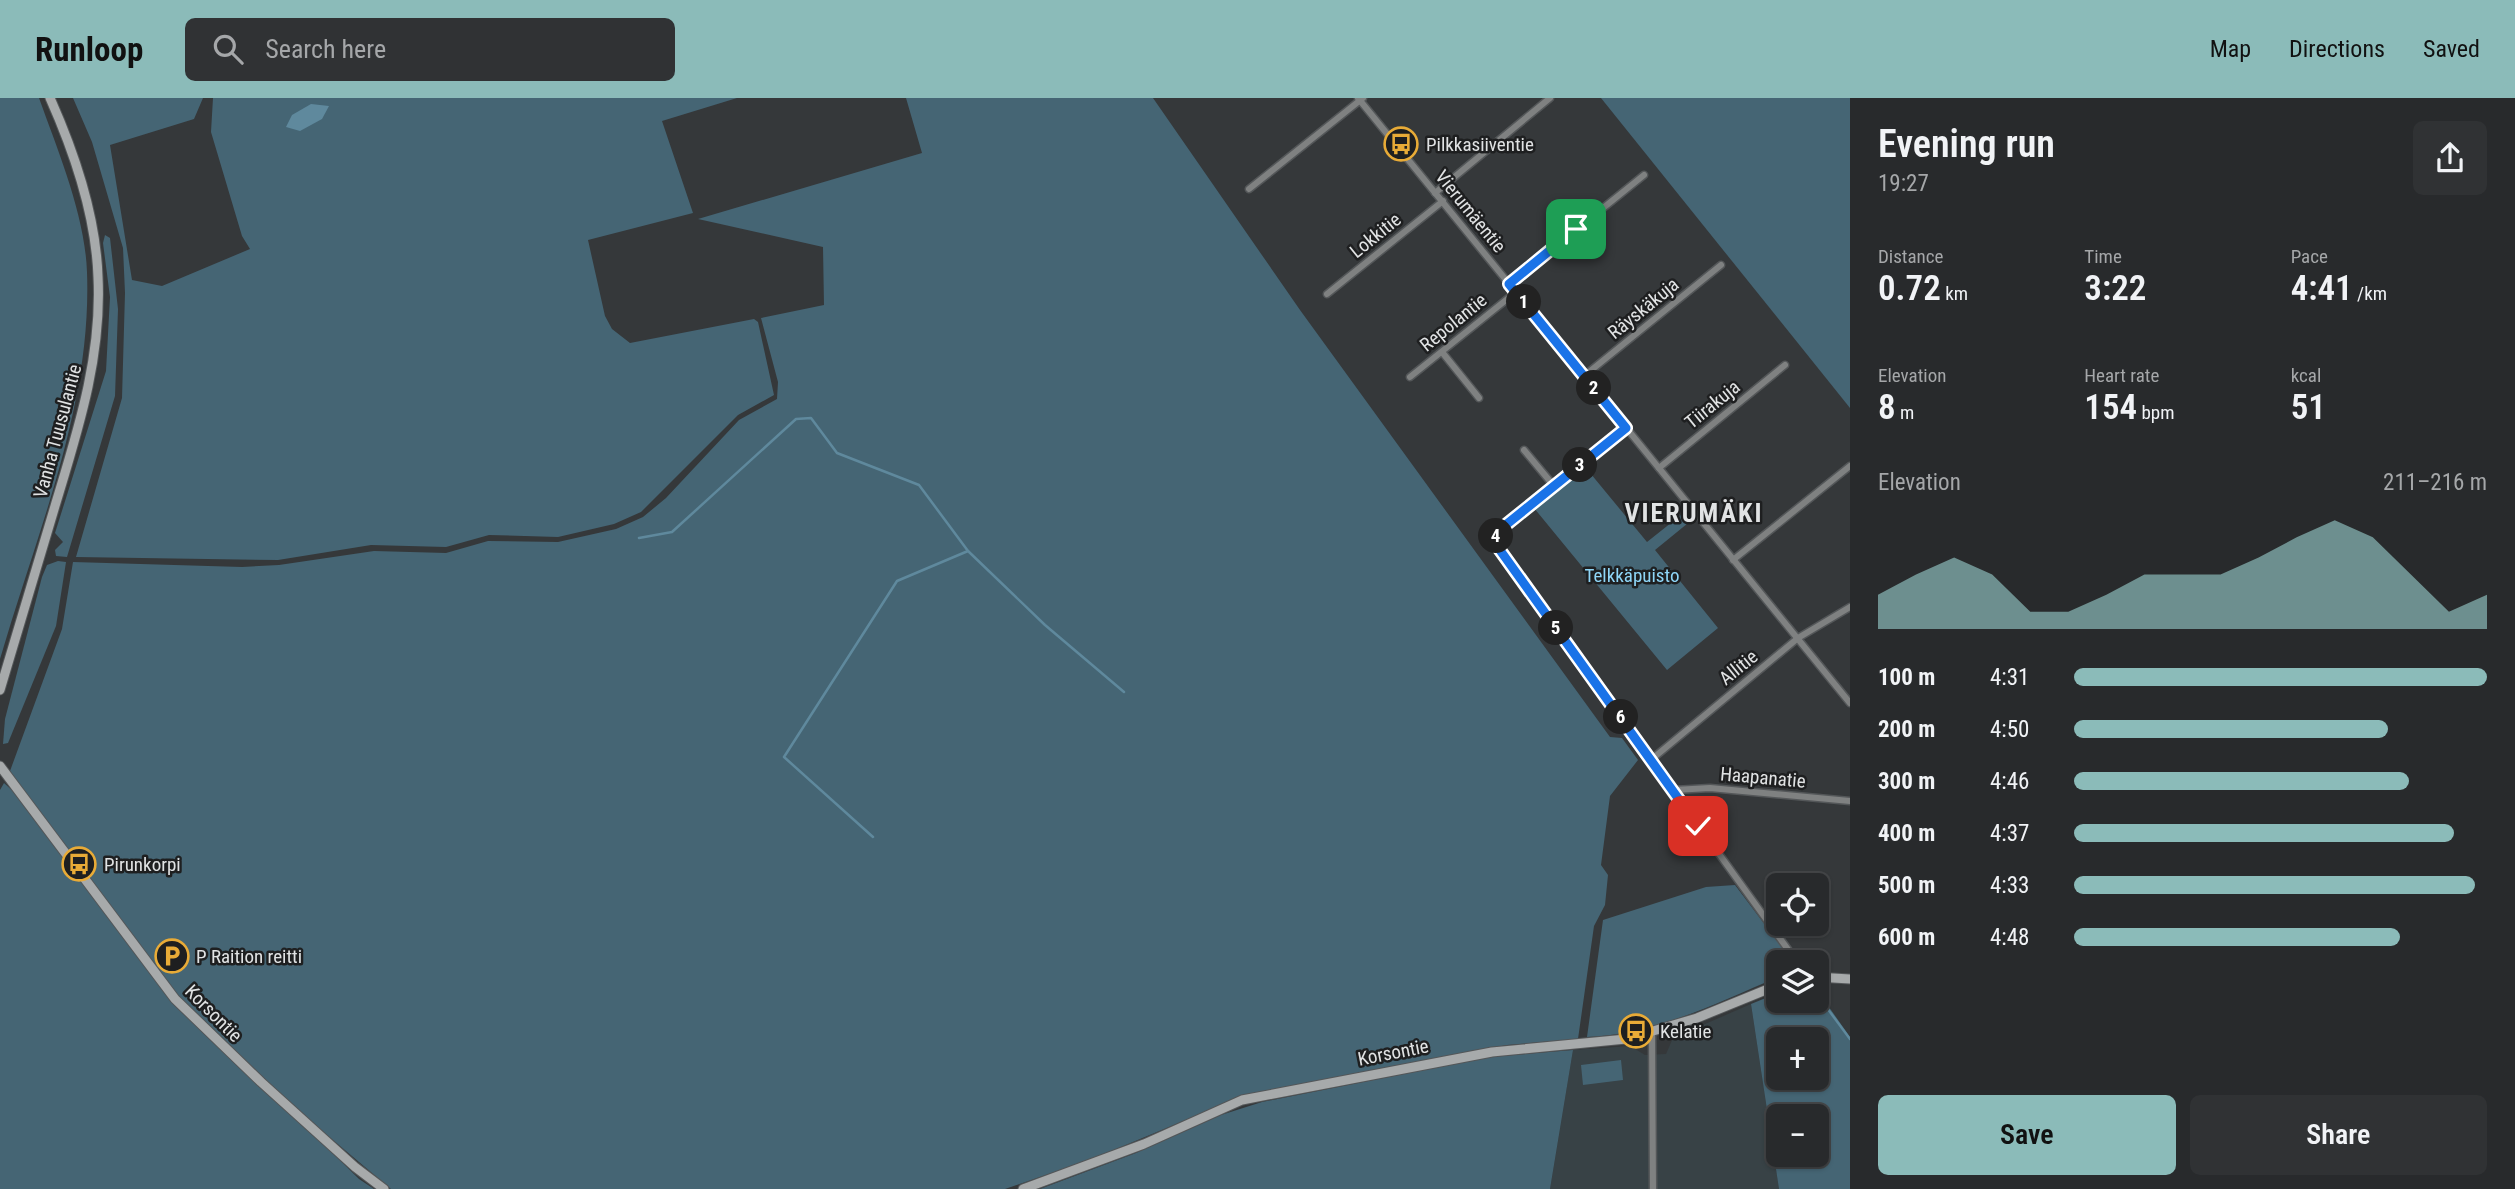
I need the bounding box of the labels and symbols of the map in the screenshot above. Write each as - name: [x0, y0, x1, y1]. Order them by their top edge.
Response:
- bus stop icon: Pilkkasiiventie: [1382, 125, 1420, 163]
- place label: Pilkkasiiventie: [1426, 133, 1534, 156]
- street label: Vierumäentie: [1430, 165, 1511, 257]
- pin: [1546, 199, 1606, 259]
- street label: Lokkitie: [1345, 208, 1406, 263]
- street label: Räyskäkuja: [1603, 273, 1683, 344]
- pin: 1: [1506, 284, 1542, 320]
- street label: Repolantie: [1415, 288, 1491, 356]
- street label: Vanha Tuusulantie: [29, 362, 86, 501]
- pin: 2: [1576, 370, 1612, 406]
- street label: Tiirakuja: [1680, 375, 1745, 434]
- pin: 3: [1562, 448, 1598, 482]
- district label: VIERUMÄKI: [1625, 498, 1763, 528]
- pin: 4: [1478, 518, 1514, 554]
- park label: Telkkäpuisto: [1584, 564, 1680, 587]
- pin: 5: [1538, 610, 1574, 646]
- street label: Allitie: [1714, 645, 1762, 690]
- pin: 6: [1604, 700, 1638, 734]
- street label: Haapanatie: [1719, 762, 1807, 793]
- pin: [1668, 796, 1728, 856]
- bus stop icon: Pirunkorpi: [60, 845, 98, 883]
- place label: Pirunkorpi: [104, 853, 181, 876]
- parking icon: P Raition reitti: [153, 937, 191, 975]
- place label: P Raition reitti: [196, 945, 302, 968]
- street label: Korsontie: [180, 980, 247, 1047]
- bus stop icon: Kelatie: [1617, 1012, 1655, 1050]
- place label: Kelatie: [1660, 1020, 1711, 1043]
- street label: Korsontie: [1356, 1034, 1431, 1071]

